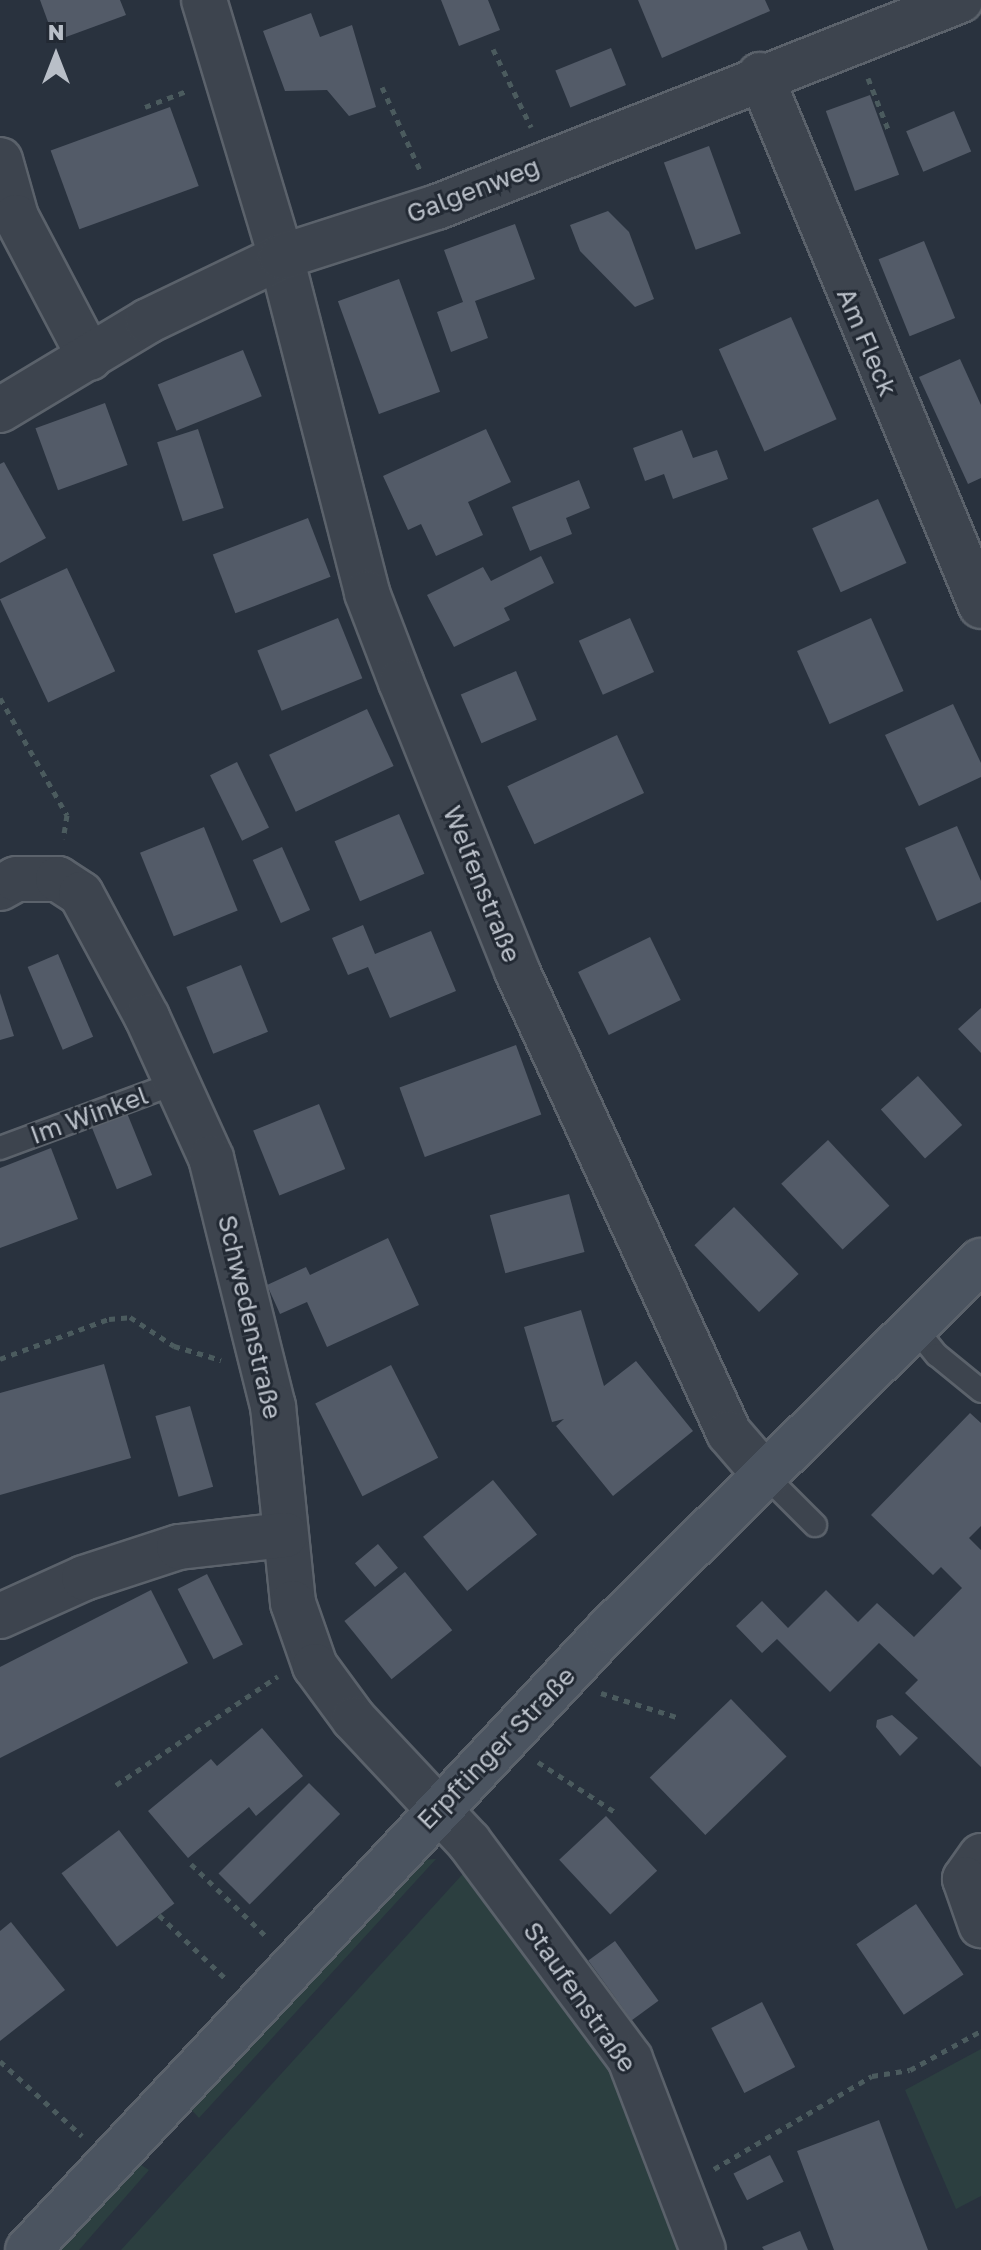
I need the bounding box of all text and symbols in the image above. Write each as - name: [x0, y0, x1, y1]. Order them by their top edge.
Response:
- north arrow: [16, 16, 96, 96]
- text: N: [48, 18, 64, 45]
- street label: Galgenweg: [402, 150, 544, 230]
- street label: Am Fleck: [830, 283, 904, 401]
- street label: Welfenstraße: [436, 801, 528, 967]
- street label: Im Winkel: [26, 1079, 152, 1151]
- street label: Schwedenstraße: [211, 1212, 289, 1422]
- street label: Erpftinger Straße: [411, 1660, 581, 1836]
- street label: Staufenstraße: [517, 1916, 643, 2078]

